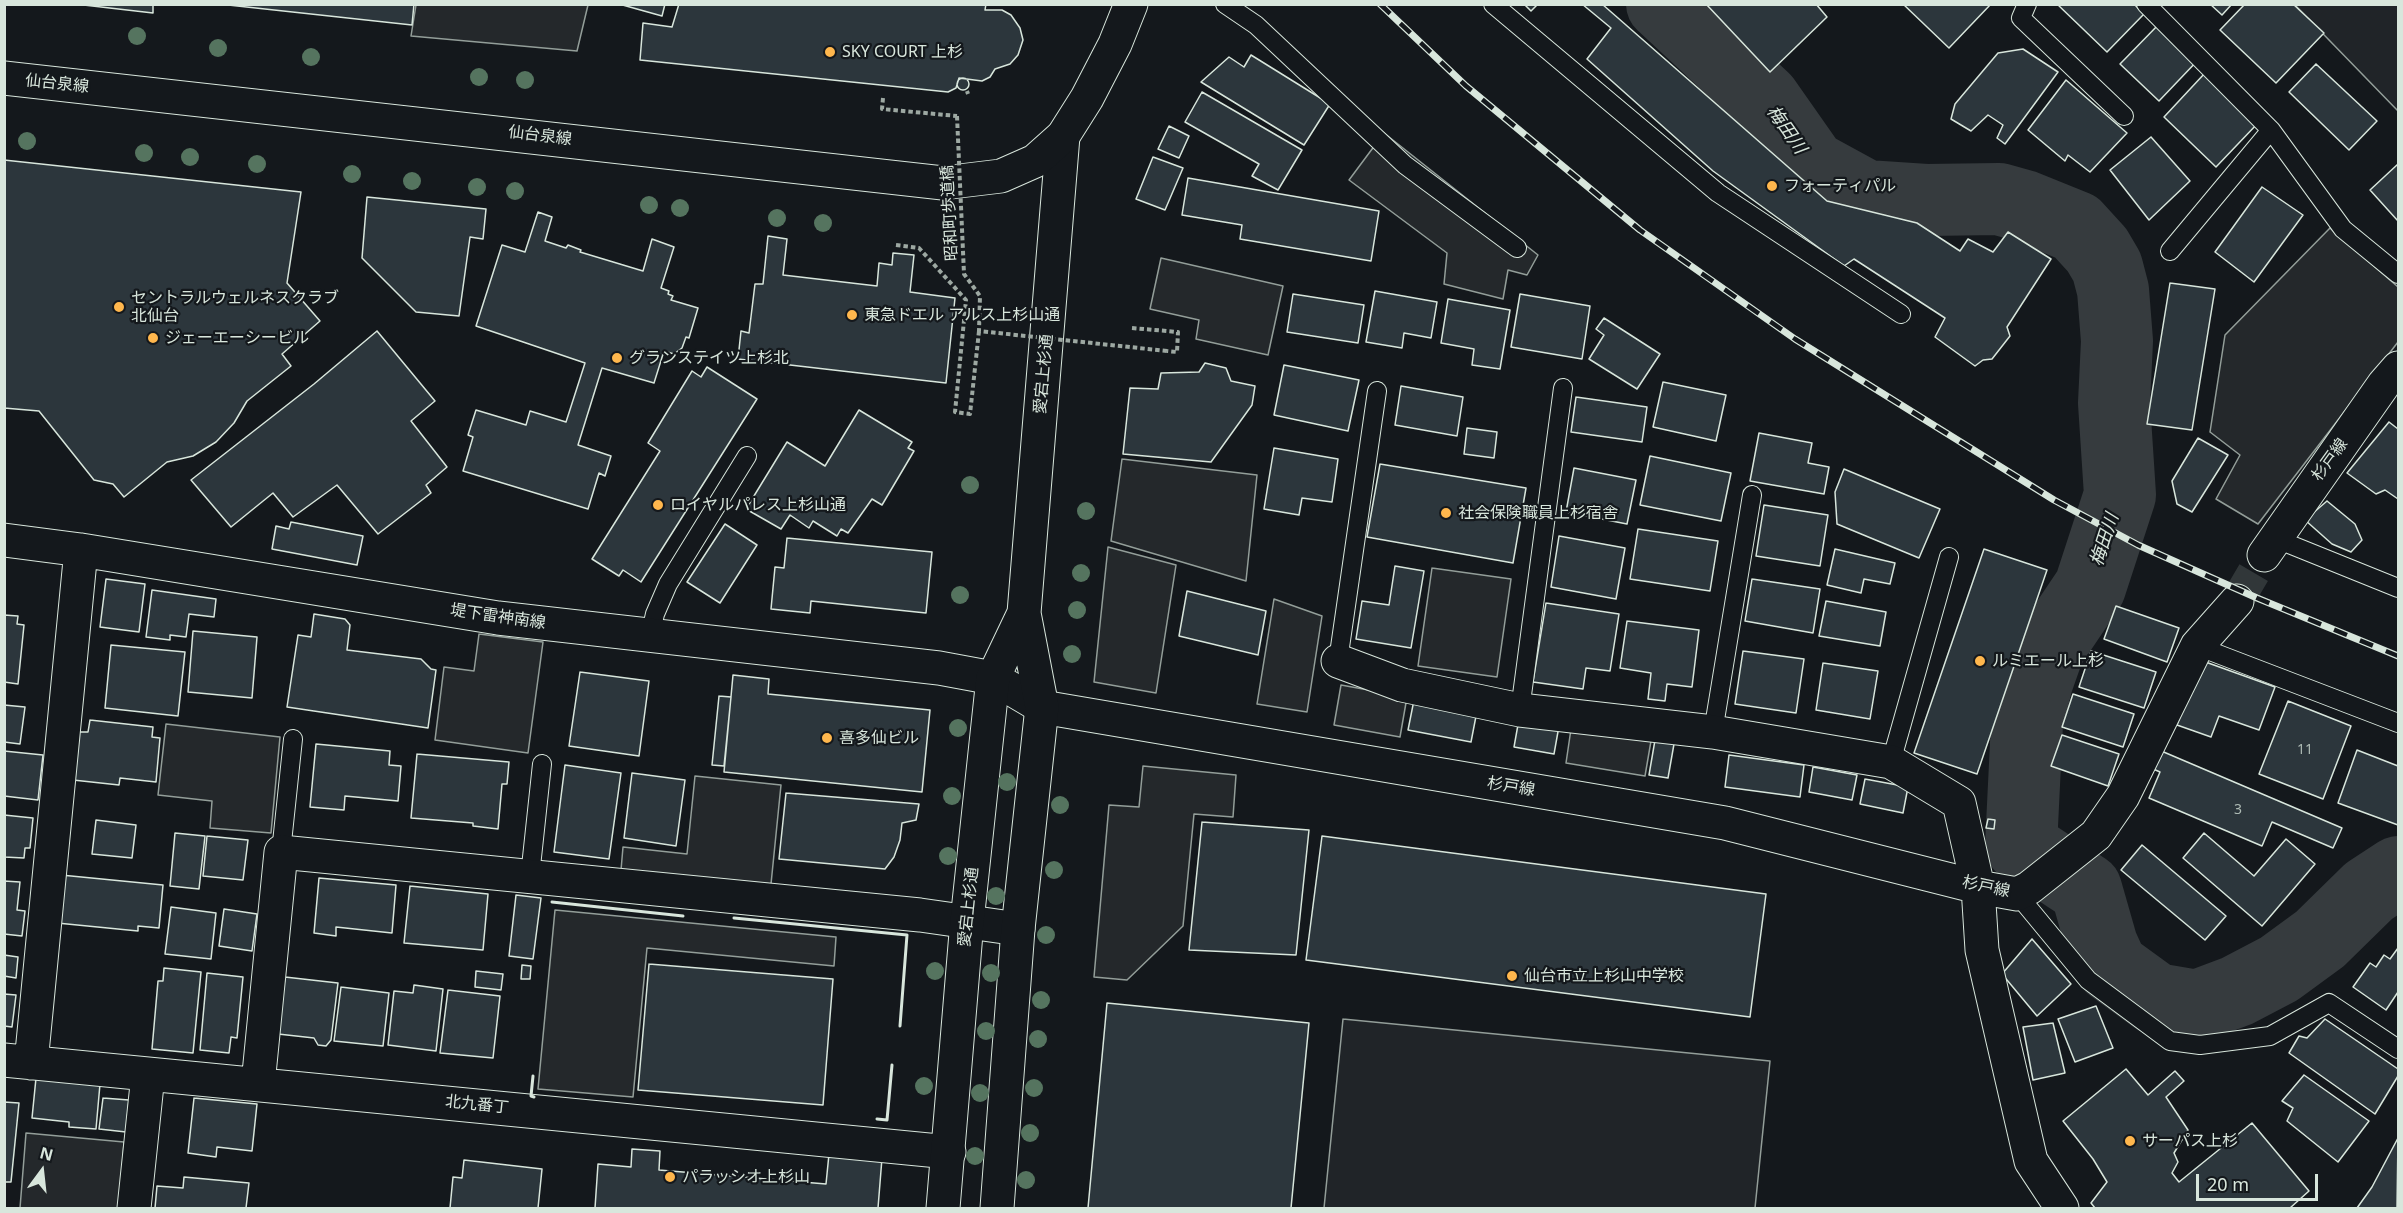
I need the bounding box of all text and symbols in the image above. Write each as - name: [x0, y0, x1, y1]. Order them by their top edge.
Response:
- place label: SKY COURT 上杉: [842, 42, 963, 62]
- marker: SKY COURT 上杉: [823, 45, 837, 59]
- street label: 仙台泉線: [24, 71, 90, 97]
- water label: 梅田川: [1762, 102, 1810, 158]
- street label: 仙台泉線: [507, 123, 573, 149]
- street label: 昭和町歩道橋: [938, 165, 962, 261]
- place label: フォーティパル: [1784, 176, 1896, 196]
- marker: フォーティパル: [1765, 179, 1779, 193]
- place label: セントラルウェルネスクラブ 北仙台: [131, 288, 339, 326]
- marker: セントラルウェルネスクラブ 北仙台: [112, 300, 126, 314]
- place label: 東急ドエル アルス上杉山通: [864, 305, 1060, 325]
- marker: 東急ドエル アルス上杉山通: [845, 308, 859, 322]
- place label: ジェーエーシービル: [165, 328, 309, 348]
- marker: ジェーエーシービル: [146, 331, 160, 345]
- street label: 愛宕上杉通: [1031, 333, 1057, 415]
- place label: グランステイツ上杉北: [629, 348, 789, 368]
- marker: グランステイツ上杉北: [610, 351, 624, 365]
- street label: 杉戸線: [2308, 435, 2352, 485]
- place label: ロイヤルパレス上杉山通: [670, 495, 846, 515]
- marker: ロイヤルパレス上杉山通: [651, 498, 665, 512]
- place label: 社会保険職員上杉宿舎: [1458, 503, 1618, 523]
- marker: 社会保険職員上杉宿舎: [1439, 506, 1453, 520]
- water label: 梅田川: [2086, 511, 2124, 569]
- street label: 堤下雷神南線: [449, 601, 547, 633]
- place label: ルミエール上杉: [1992, 651, 2104, 671]
- marker: ルミエール上杉: [1973, 654, 1987, 668]
- place label: 喜多仙ビル: [839, 728, 919, 748]
- marker: 喜多仙ビル: [820, 731, 834, 745]
- house number: 11: [2297, 742, 2313, 758]
- street label: 杉戸線: [1486, 774, 1536, 800]
- house number: 3: [2234, 802, 2242, 818]
- street label: 愛宕上杉通: [955, 866, 983, 948]
- street label: 杉戸線: [1961, 873, 2011, 901]
- place label: 仙台市立上杉山中学校: [1524, 966, 1684, 986]
- marker: 仙台市立上杉山中学校: [1505, 969, 1519, 983]
- street label: 北九番丁: [444, 1092, 510, 1118]
- place label: サーパス上杉: [2142, 1131, 2238, 1151]
- marker: サーパス上杉: [2123, 1134, 2137, 1148]
- north arrow: [12, 1141, 72, 1201]
- text: N: [38, 1141, 56, 1166]
- scale bar: [2199, 1162, 2320, 1200]
- place label: パラッシオ上杉山: [682, 1167, 810, 1187]
- marker: パラッシオ上杉山: [663, 1170, 677, 1184]
- text: 20 m: [2207, 1172, 2249, 1196]

